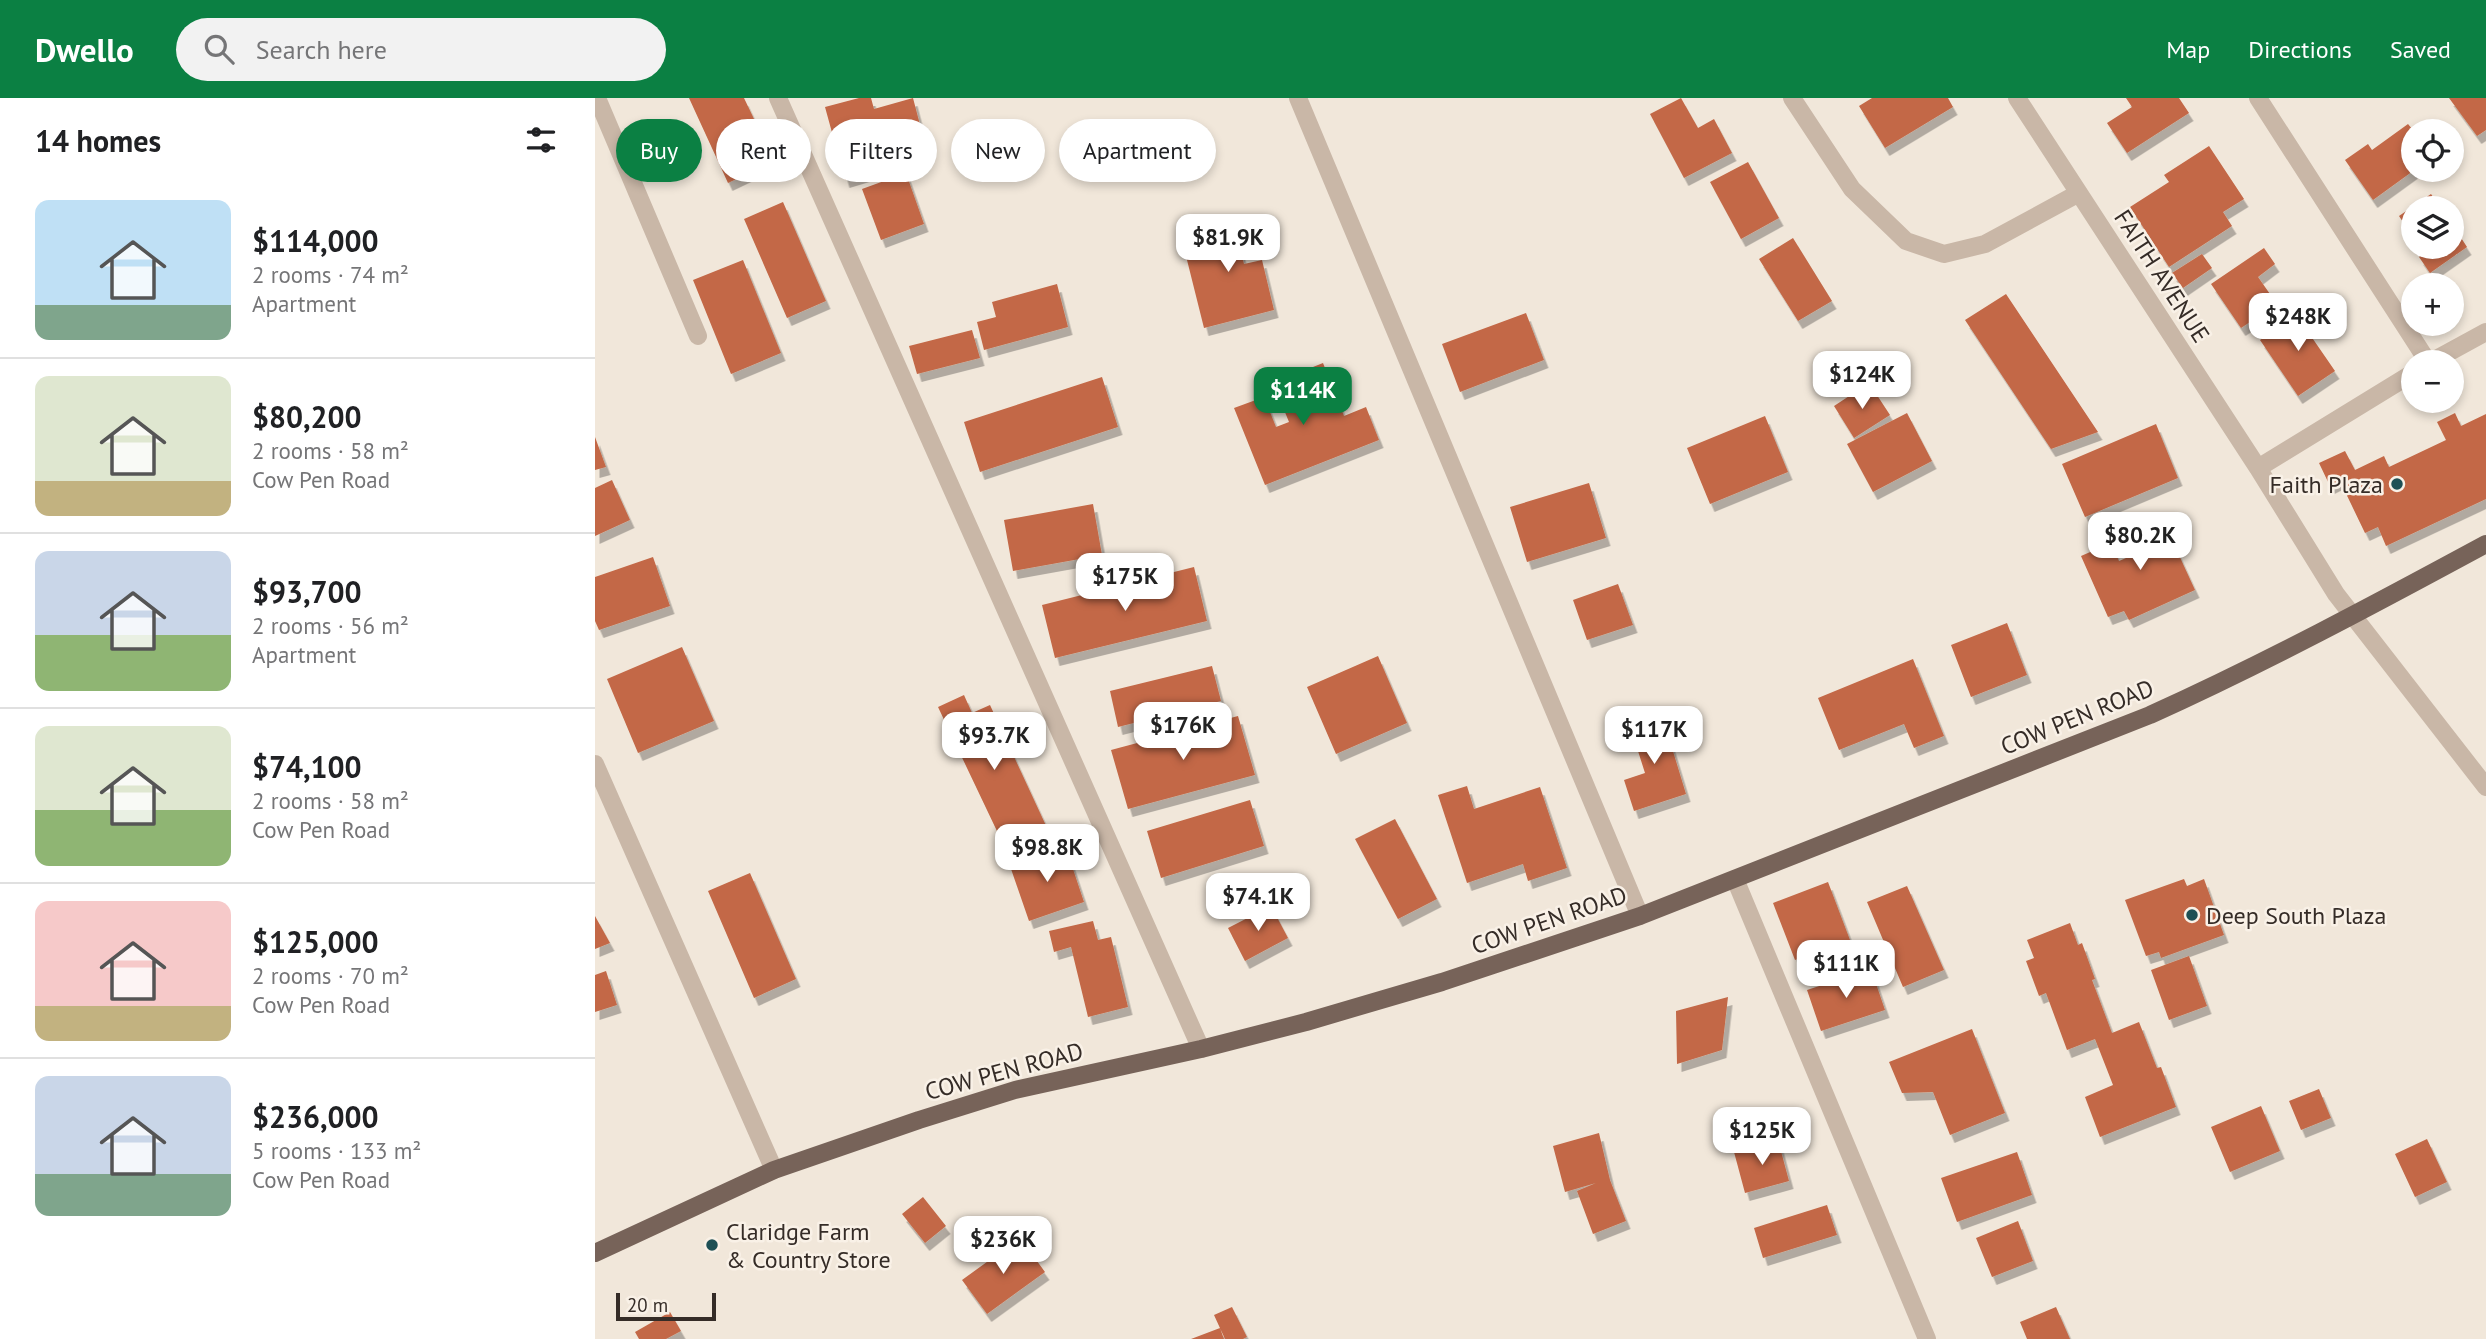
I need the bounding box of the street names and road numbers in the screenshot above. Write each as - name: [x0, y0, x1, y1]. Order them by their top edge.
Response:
- street label: FAITH AVENUE: [2107, 204, 2217, 348]
- street label: COW PEN ROAD: [1996, 672, 2158, 762]
- street label: COW PEN ROAD: [1467, 879, 1631, 961]
- street label: COW PEN ROAD: [922, 1035, 1086, 1107]

